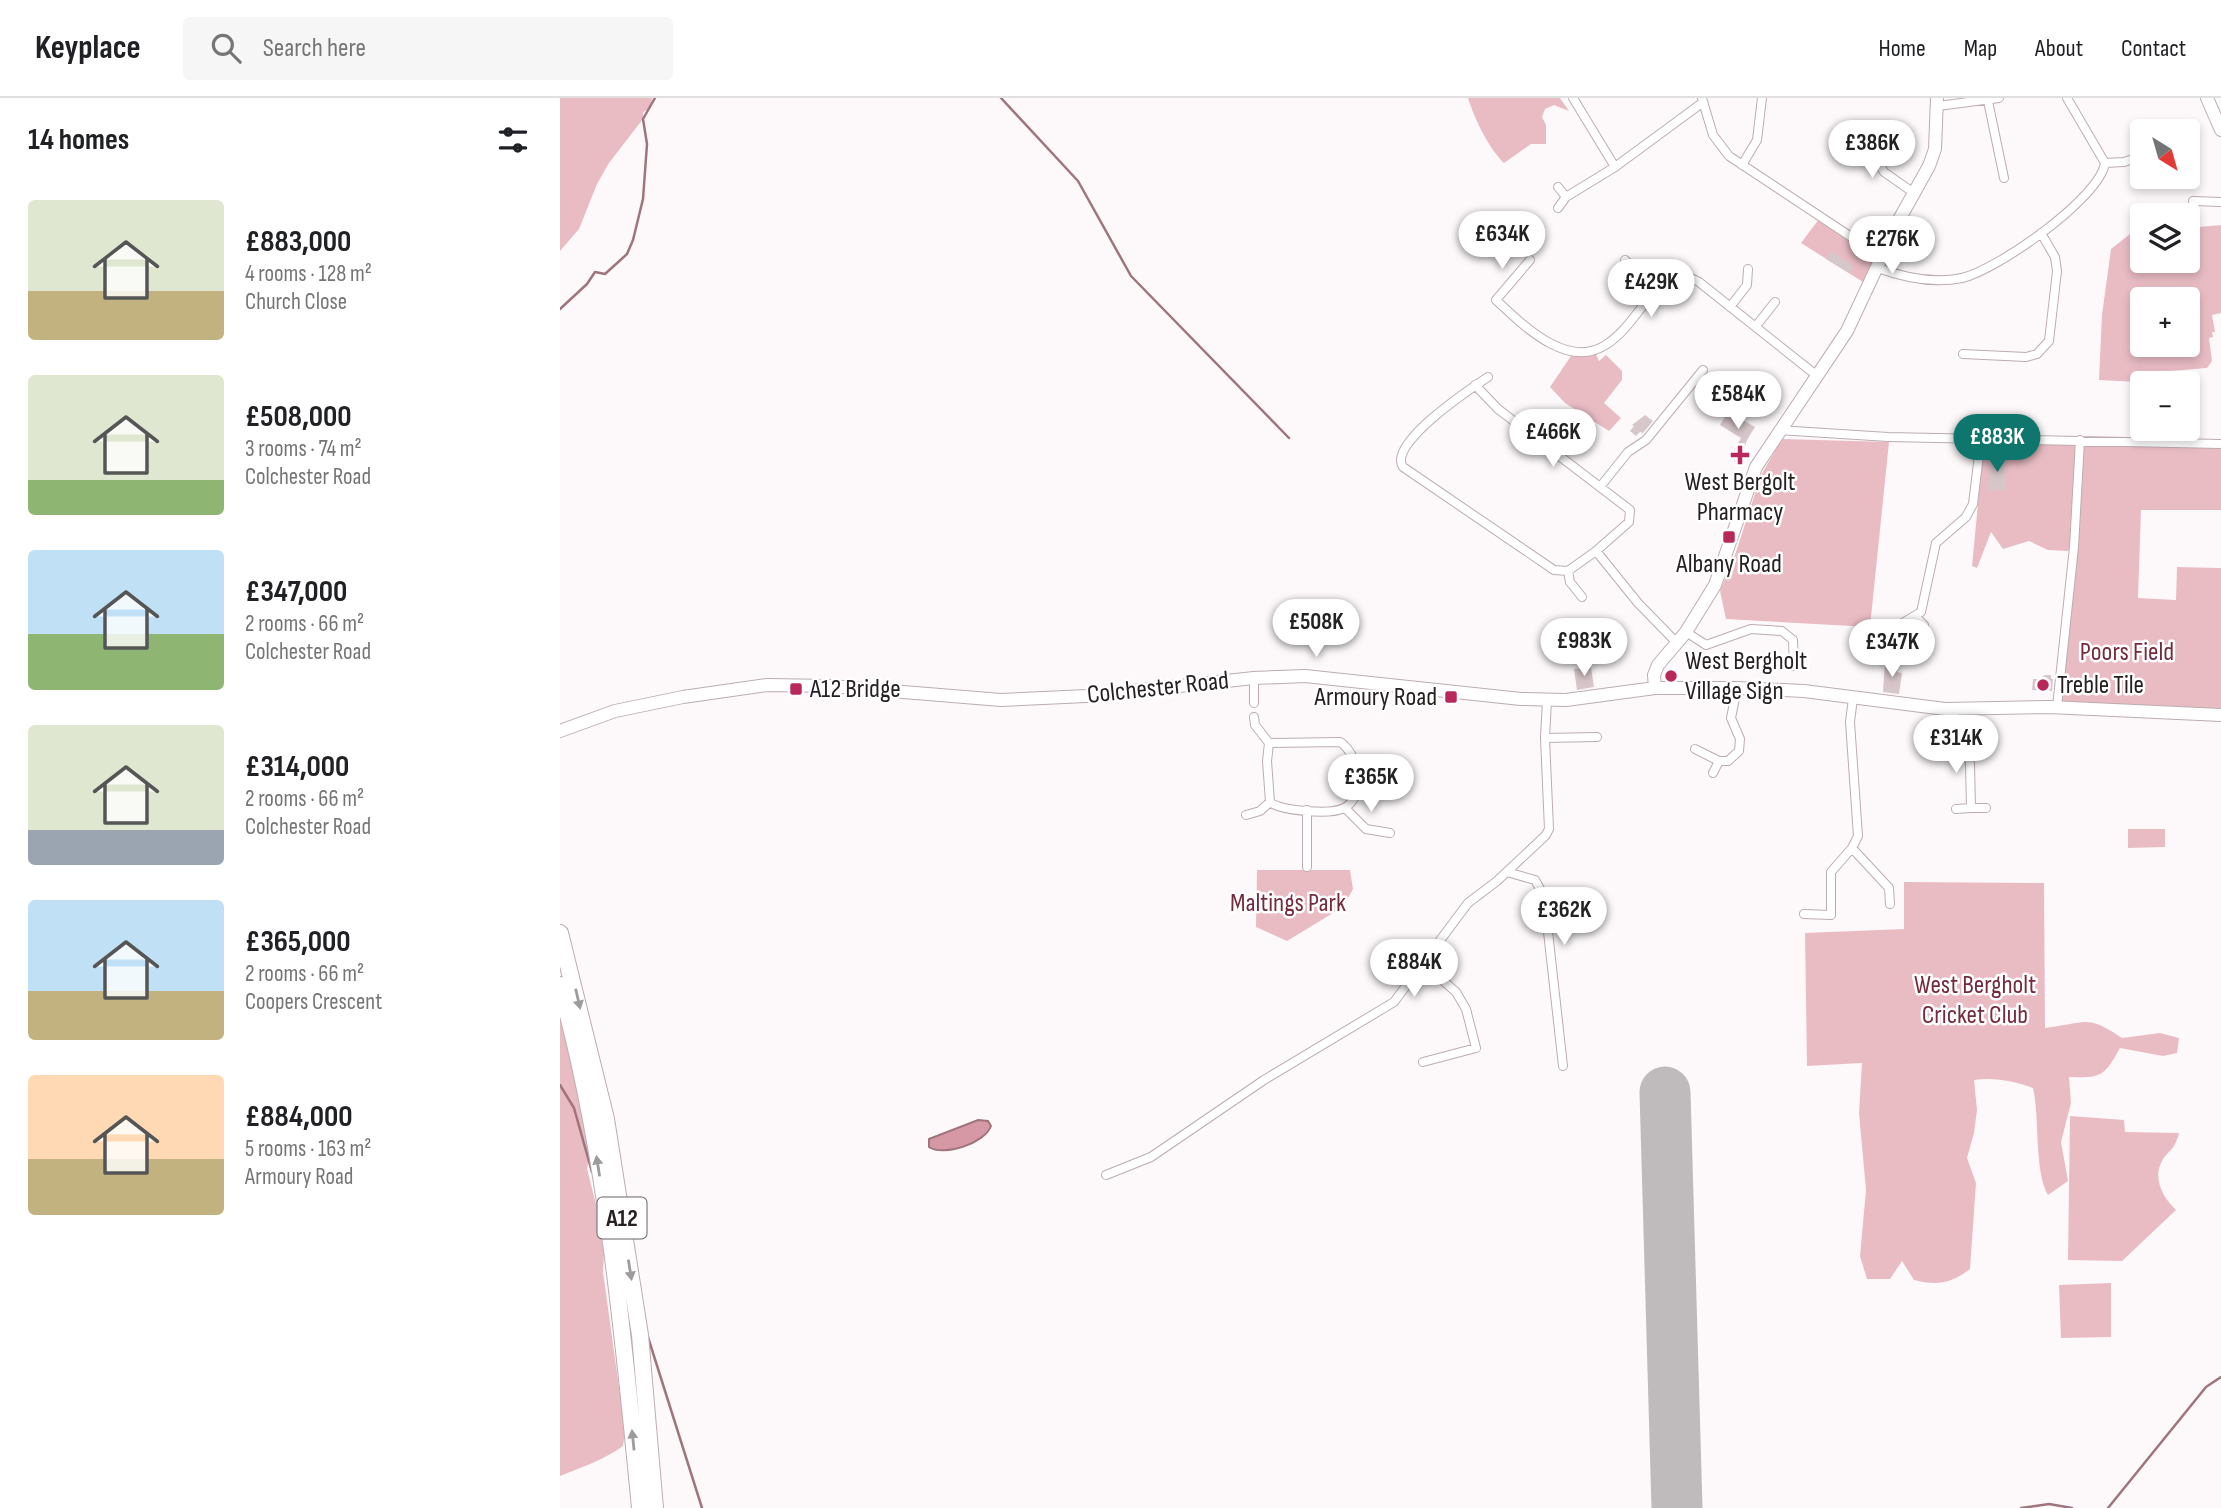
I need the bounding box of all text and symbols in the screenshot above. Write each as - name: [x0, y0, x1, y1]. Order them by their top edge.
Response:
- search box: [183, 17, 673, 80]
- text: Keyplace: [35, 28, 141, 68]
- icon: search: [207, 29, 245, 67]
- text: Search here: [263, 33, 366, 64]
- text: Home: [1878, 34, 1926, 63]
- text: Map: [1964, 34, 1997, 63]
- text: About: [2035, 34, 2083, 63]
- text: Contact: [2121, 34, 2186, 63]
- north arrow: [2130, 119, 2200, 189]
- map controls: [2130, 119, 2200, 441]
- pin: £386K: [1823, 120, 1921, 180]
- icon: filters: [494, 121, 532, 159]
- text: 14 homes: [28, 122, 129, 158]
- text: £386K: [1844, 129, 1900, 157]
- button: layers: [2130, 203, 2200, 273]
- pin: £634K: [1453, 212, 1551, 271]
- pin: £276K: [1843, 216, 1941, 276]
- text: £634K: [1475, 220, 1530, 248]
- text: £883,000: [245, 224, 351, 260]
- text: £276K: [1865, 225, 1919, 253]
- icon: home: [84, 228, 168, 312]
- text: 4 rooms · 128 m²: [245, 260, 372, 288]
- pin: £429K: [1602, 260, 1700, 319]
- text: £429K: [1624, 268, 1678, 296]
- button: +: [2130, 287, 2200, 357]
- text: Church Close: [245, 288, 347, 316]
- button: −: [2130, 371, 2200, 441]
- pin: £584K: [1689, 372, 1787, 431]
- text: £584K: [1710, 380, 1766, 408]
- text: £508,000: [245, 399, 351, 435]
- icon: home: [84, 403, 168, 487]
- pin: £466K: [1504, 410, 1602, 469]
- pin: £883K: [1948, 414, 2046, 474]
- text: £466K: [1525, 418, 1581, 446]
- text: £883K: [1969, 423, 2025, 451]
- text: 3 rooms · 74 m²: [245, 435, 362, 463]
- marker: West Bergolt Pharmacy: [1732, 447, 1748, 463]
- text: Colchester Road: [245, 463, 371, 491]
- place label: West Bergolt Pharmacy: [1685, 467, 1796, 528]
- marker: Albany Road: [1721, 529, 1737, 545]
- place label: Albany Road: [1675, 549, 1782, 580]
- text: £347,000: [245, 574, 347, 610]
- icon: home: [84, 578, 168, 662]
- pin: £508K: [1267, 600, 1365, 659]
- text: £508K: [1289, 608, 1344, 636]
- text: 2 rooms · 66 m²: [245, 610, 364, 638]
- pin: £983K: [1535, 618, 1633, 678]
- pin: £347K: [1843, 620, 1941, 679]
- text: £983K: [1556, 627, 1612, 655]
- text: £347K: [1865, 628, 1919, 656]
- park label: Poors Field: [2080, 637, 2174, 668]
- text: Colchester Road: [245, 638, 371, 666]
- place label: West Bergholt Village Sign: [1685, 646, 1807, 707]
- street label: Colchester Road: [1086, 665, 1230, 711]
- marker: West Bergholt Village Sign: [1663, 668, 1679, 684]
- place label: Treble Tile: [2057, 670, 2144, 701]
- place label: A12 Bridge: [809, 674, 901, 705]
- marker: Treble Tile: [2035, 677, 2051, 693]
- marker: A12 Bridge: [788, 681, 804, 697]
- place label: Armoury Road: [1313, 682, 1437, 713]
- marker: Armoury Road: [1443, 689, 1459, 705]
- pin: £314K: [1907, 716, 2005, 775]
- text: £314K: [1929, 724, 1983, 752]
- text: £314,000: [245, 749, 349, 785]
- icon: home: [84, 753, 168, 837]
- pin: £365K: [1322, 754, 1420, 814]
- text: £365K: [1344, 763, 1398, 791]
- text: 2 rooms · 66 m²: [245, 785, 364, 813]
- text: Colchester Road: [245, 813, 371, 841]
- park label: Maltings Park: [1230, 888, 1346, 919]
- pin: £362K: [1515, 888, 1613, 947]
- text: £362K: [1537, 896, 1591, 924]
- text: £365,000: [245, 924, 351, 960]
- icon: home: [84, 928, 168, 1012]
- pin: £884K: [1365, 940, 1463, 999]
- text: £884K: [1386, 948, 1442, 976]
- text: 2 rooms · 66 m²: [245, 960, 364, 988]
- park label: West Bergholt Cricket Club: [1914, 970, 2036, 1031]
- text: Coopers Crescent: [245, 988, 382, 1016]
- one-way arrow: [572, 988, 583, 1010]
- text: £884,000: [245, 1099, 353, 1135]
- icon: home: [84, 1103, 168, 1187]
- text: 5 rooms · 163 m²: [245, 1135, 371, 1163]
- one-way arrow: [592, 1155, 603, 1177]
- text: Armoury Road: [245, 1163, 353, 1191]
- road number: A12: [598, 1198, 646, 1238]
- one-way arrow: [625, 1259, 636, 1281]
- one-way arrow: [628, 1429, 639, 1451]

